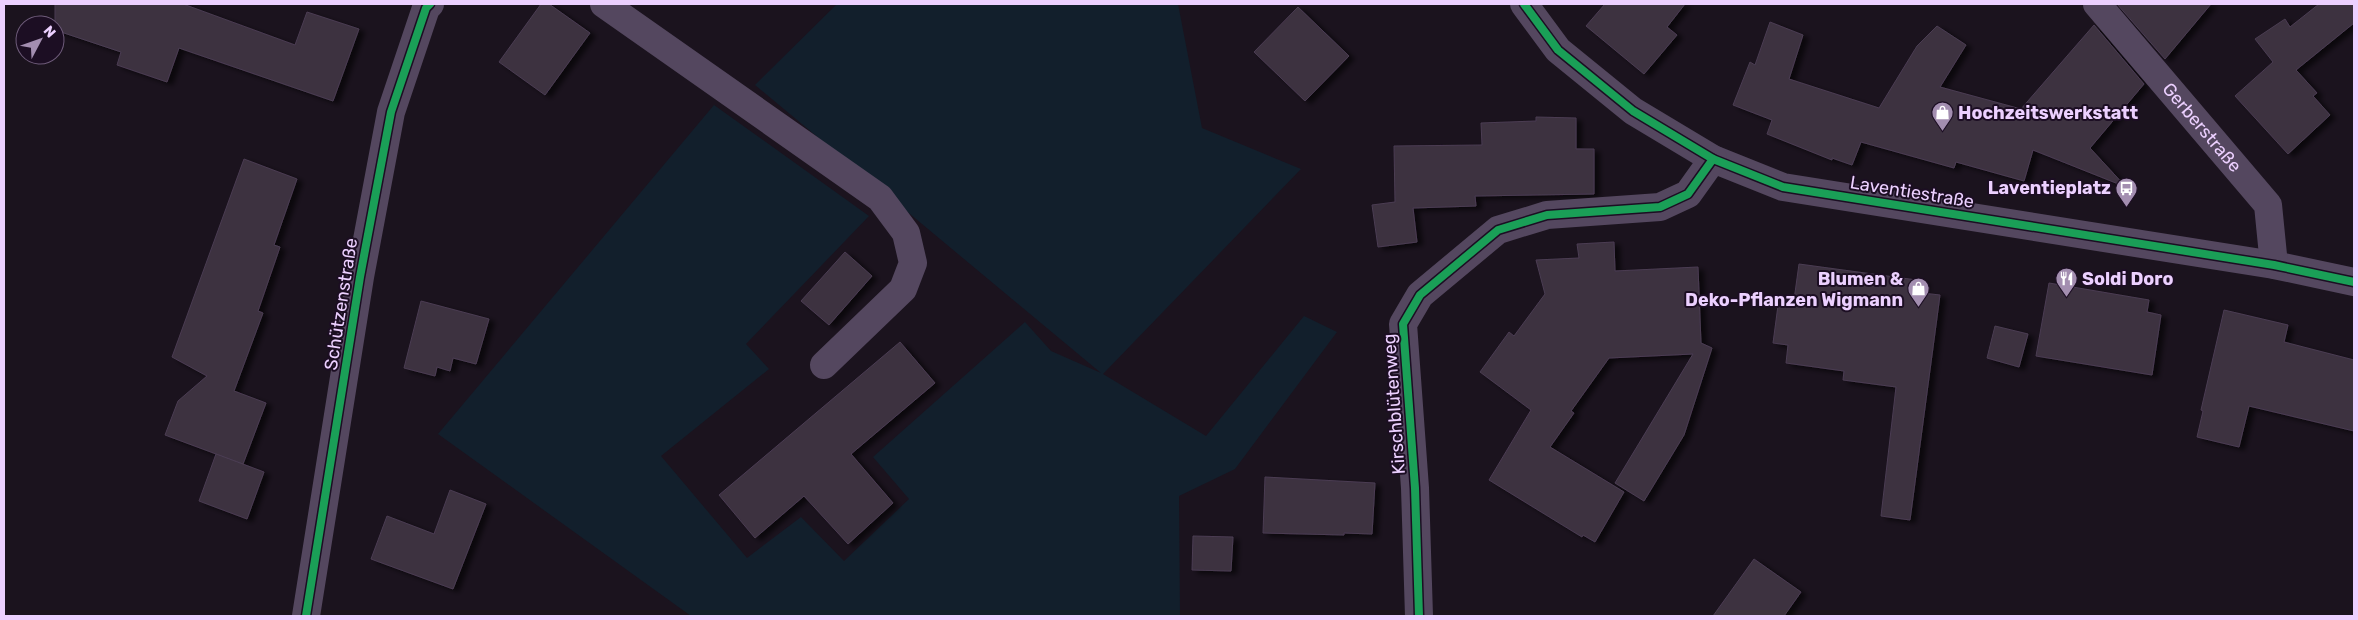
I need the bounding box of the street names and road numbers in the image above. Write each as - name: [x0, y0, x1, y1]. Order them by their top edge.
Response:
- street label: Gerberstraße: [2158, 78, 2246, 177]
- street label: Laventiestraße: [1848, 171, 1976, 213]
- street label: Schützenstraße: [320, 236, 362, 372]
- street label: Kirschblütenweg: [1378, 333, 1410, 475]

